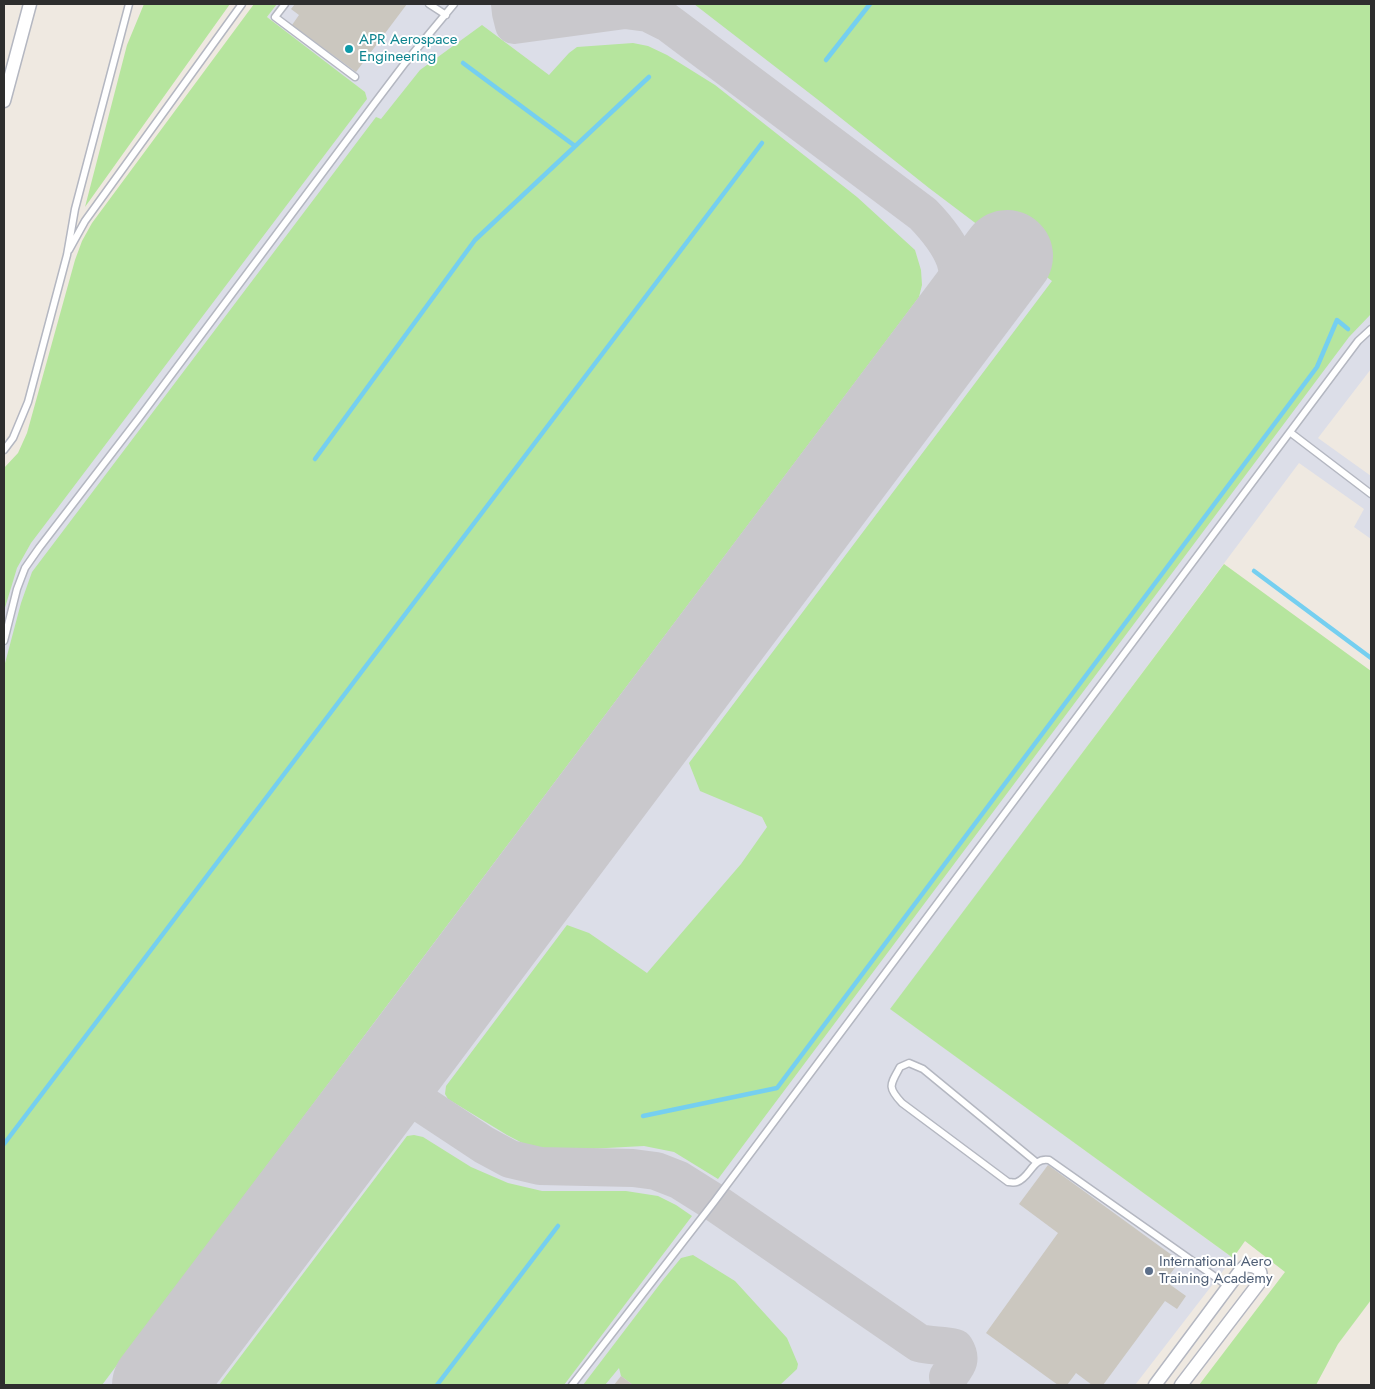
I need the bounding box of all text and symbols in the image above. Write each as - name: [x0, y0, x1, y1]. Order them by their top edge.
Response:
- place label: APR Aerospace Engineering: [359, 31, 457, 66]
- marker: APR Aerospace Engineering: [343, 43, 355, 55]
- place label: International Aero Training Academy: [1159, 1253, 1273, 1288]
- marker: International Aero Training Academy: [1143, 1265, 1155, 1277]

